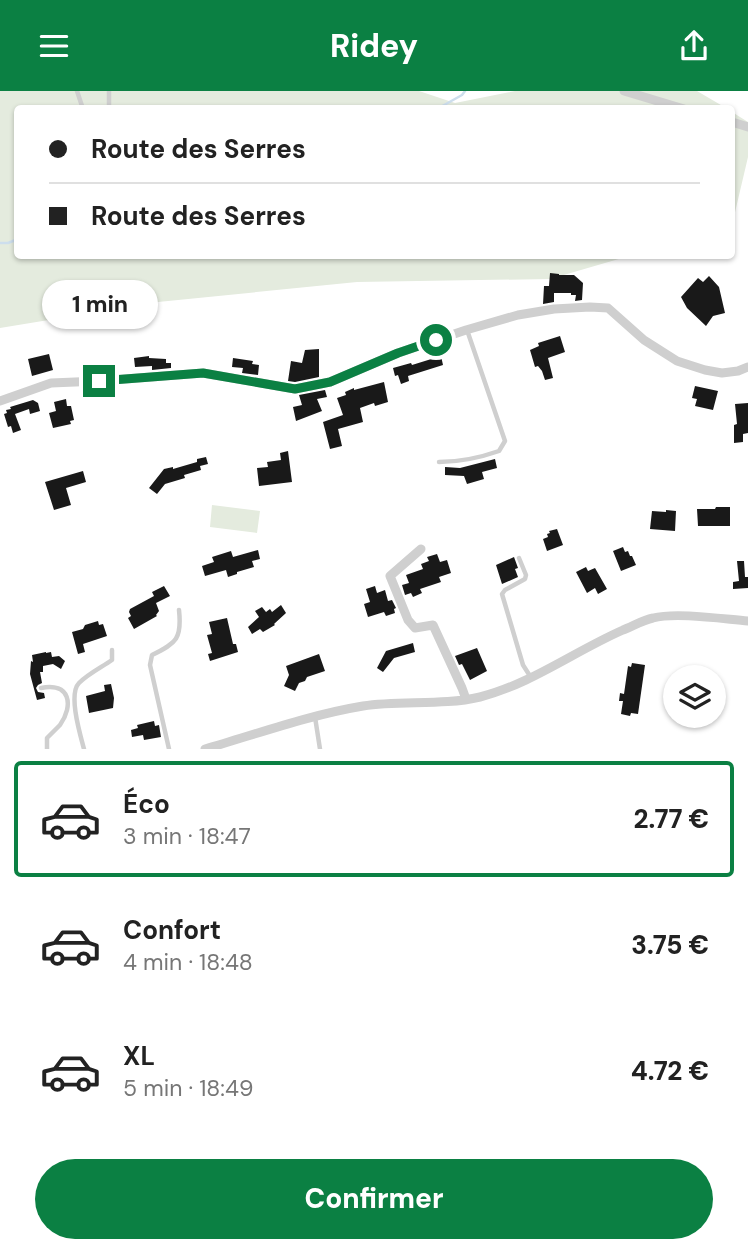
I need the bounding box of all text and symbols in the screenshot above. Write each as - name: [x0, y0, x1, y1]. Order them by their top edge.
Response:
- text: Ridey: [330, 25, 418, 67]
- icon: menu: [35, 27, 73, 65]
- icon: share: [675, 27, 713, 65]
- text: Route des Serres: [91, 132, 306, 166]
- text: Route des Serres: [91, 199, 306, 233]
- callout: 1 min: [41, 279, 157, 329]
- text: 1 min: [72, 289, 128, 319]
- route start: [420, 324, 452, 356]
- route end: [83, 365, 115, 397]
- map controls: [663, 665, 726, 728]
- button: layers: [663, 665, 726, 728]
- text: Éco: [123, 787, 170, 821]
- icon: car: [39, 788, 102, 851]
- text: 2.77 €: [634, 802, 709, 836]
- text: 3 min · 18:47: [123, 821, 251, 851]
- text: Confort: [123, 913, 221, 947]
- icon: car: [39, 914, 102, 977]
- text: 3.75 €: [631, 928, 709, 962]
- text: 4 min · 18:48: [123, 947, 253, 977]
- text: XL: [123, 1039, 155, 1073]
- icon: car: [39, 1040, 102, 1103]
- text: 4.72 €: [631, 1054, 709, 1088]
- text: 5 min · 18:49: [123, 1073, 253, 1103]
- button: Confirmer: [35, 1159, 713, 1239]

